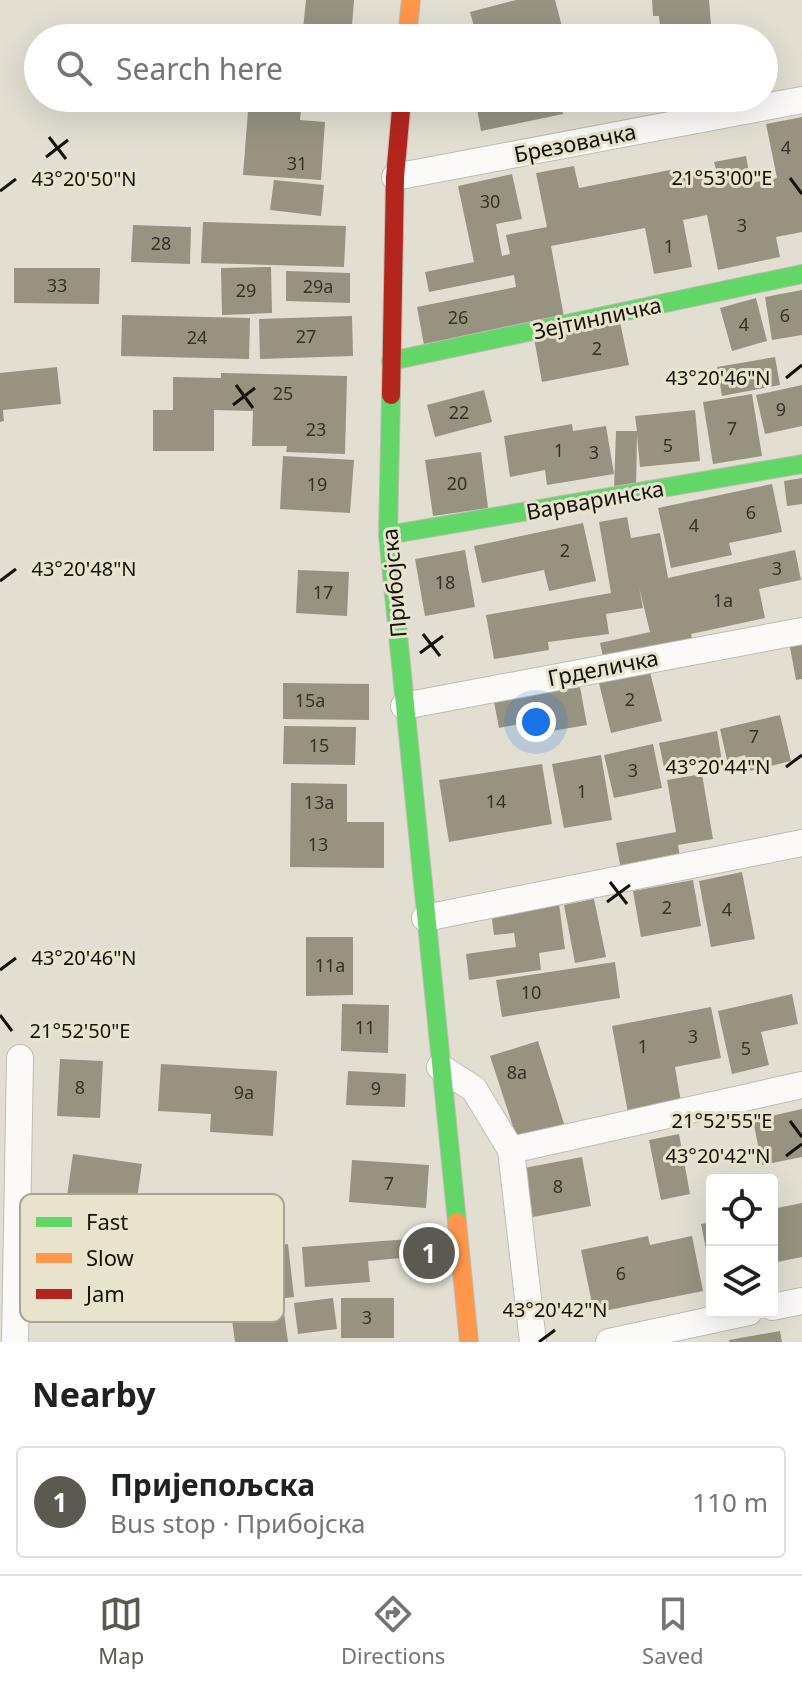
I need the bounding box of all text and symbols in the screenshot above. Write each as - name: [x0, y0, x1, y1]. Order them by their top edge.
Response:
- search box: [24, 24, 778, 112]
- icon: search: [52, 46, 96, 90]
- text: Search here: [116, 48, 283, 89]
- street label: Брезовачка: [511, 115, 638, 169]
- house number: 4: [781, 135, 791, 159]
- house number: 31: [287, 151, 307, 175]
- text: 21°53'00"E: [672, 164, 772, 191]
- text: 43°20'50"N: [31, 165, 137, 192]
- house number: 30: [480, 189, 500, 213]
- house number: 3: [737, 213, 747, 237]
- house number: 28: [151, 231, 171, 255]
- house number: 1: [664, 234, 674, 258]
- house number: 33: [47, 273, 67, 297]
- house number: 29a: [303, 274, 333, 298]
- house number: 29: [236, 278, 256, 302]
- street label: Зејтинличка: [530, 289, 664, 345]
- house number: 6: [780, 303, 790, 327]
- house number: 26: [448, 305, 468, 329]
- house number: 4: [739, 312, 749, 336]
- house number: 27: [296, 324, 316, 348]
- house number: 24: [187, 325, 207, 349]
- house number: 2: [592, 336, 602, 360]
- text: 43°20'46"N: [665, 364, 771, 391]
- house number: 25: [273, 381, 293, 405]
- house number: 9: [776, 397, 786, 421]
- house number: 22: [449, 400, 469, 424]
- house number: 7: [727, 416, 737, 440]
- house number: 23: [306, 417, 326, 441]
- house number: 5: [663, 433, 673, 457]
- house number: 1: [554, 438, 564, 462]
- house number: 3: [589, 440, 599, 464]
- house number: 20: [447, 471, 467, 495]
- house number: 19: [307, 472, 327, 496]
- street label: Варваринска: [524, 472, 666, 526]
- house number: 6: [746, 500, 756, 524]
- house number: 4: [689, 513, 699, 537]
- street label: Прибојска: [373, 527, 413, 639]
- house number: 2: [560, 538, 570, 562]
- text: 43°20'48"N: [31, 555, 137, 582]
- house number: 3: [772, 556, 782, 580]
- house number: 18: [435, 570, 455, 594]
- house number: 17: [313, 580, 333, 604]
- house number: 1a: [713, 588, 733, 612]
- street label: Грделичка: [545, 642, 661, 692]
- house number: 2: [625, 687, 635, 711]
- house number: 15a: [295, 688, 325, 712]
- your location: [516, 702, 556, 742]
- house number: 7: [749, 724, 759, 748]
- house number: 15: [309, 733, 329, 757]
- text: 43°20'44"N: [665, 753, 771, 780]
- house number: 3: [628, 758, 638, 782]
- house number: 1: [577, 779, 587, 803]
- house number: 14: [486, 789, 506, 813]
- house number: 13a: [304, 790, 334, 814]
- house number: 13: [308, 832, 328, 856]
- house number: 2: [662, 895, 672, 919]
- house number: 4: [722, 897, 732, 921]
- text: 43°20'46"N: [31, 944, 137, 971]
- house number: 11a: [315, 953, 345, 977]
- house number: 10: [521, 980, 541, 1004]
- house number: 11: [355, 1015, 375, 1039]
- text: 21°52'50"E: [30, 1017, 130, 1044]
- house number: 3: [688, 1024, 698, 1048]
- house number: 1: [638, 1034, 648, 1058]
- house number: 5: [741, 1036, 751, 1060]
- house number: 8a: [507, 1060, 527, 1084]
- house number: 8: [75, 1075, 85, 1099]
- house number: 9: [371, 1076, 381, 1100]
- house number: 9a: [234, 1080, 254, 1104]
- text: 21°52'55"E: [672, 1107, 772, 1134]
- text: 43°20'42"N: [665, 1142, 771, 1169]
- house number: 7: [384, 1171, 394, 1195]
- house number: 8: [553, 1174, 563, 1198]
- map controls: [706, 1174, 778, 1318]
- button: locate: [706, 1174, 778, 1246]
- legend: [20, 1194, 284, 1322]
- text: Fast: [86, 1206, 128, 1236]
- pin: 1: [403, 1223, 455, 1283]
- text: Slow: [86, 1242, 135, 1272]
- button: layers: [706, 1246, 778, 1318]
- house number: 6: [616, 1261, 626, 1285]
- text: Jam: [84, 1278, 125, 1308]
- text: 43°20'42"N: [502, 1296, 608, 1323]
- house number: 3: [362, 1305, 372, 1329]
- text: Nearby: [32, 1371, 156, 1417]
- text: Пријепољска: [110, 1464, 315, 1505]
- text: 1: [53, 1484, 67, 1520]
- text: 110 m: [692, 1484, 768, 1520]
- text: Bus stop · Прибојска: [110, 1505, 365, 1541]
- tab: Map: [98, 1592, 144, 1670]
- tab: Directions: [341, 1592, 445, 1670]
- tab: Saved: [642, 1592, 704, 1670]

